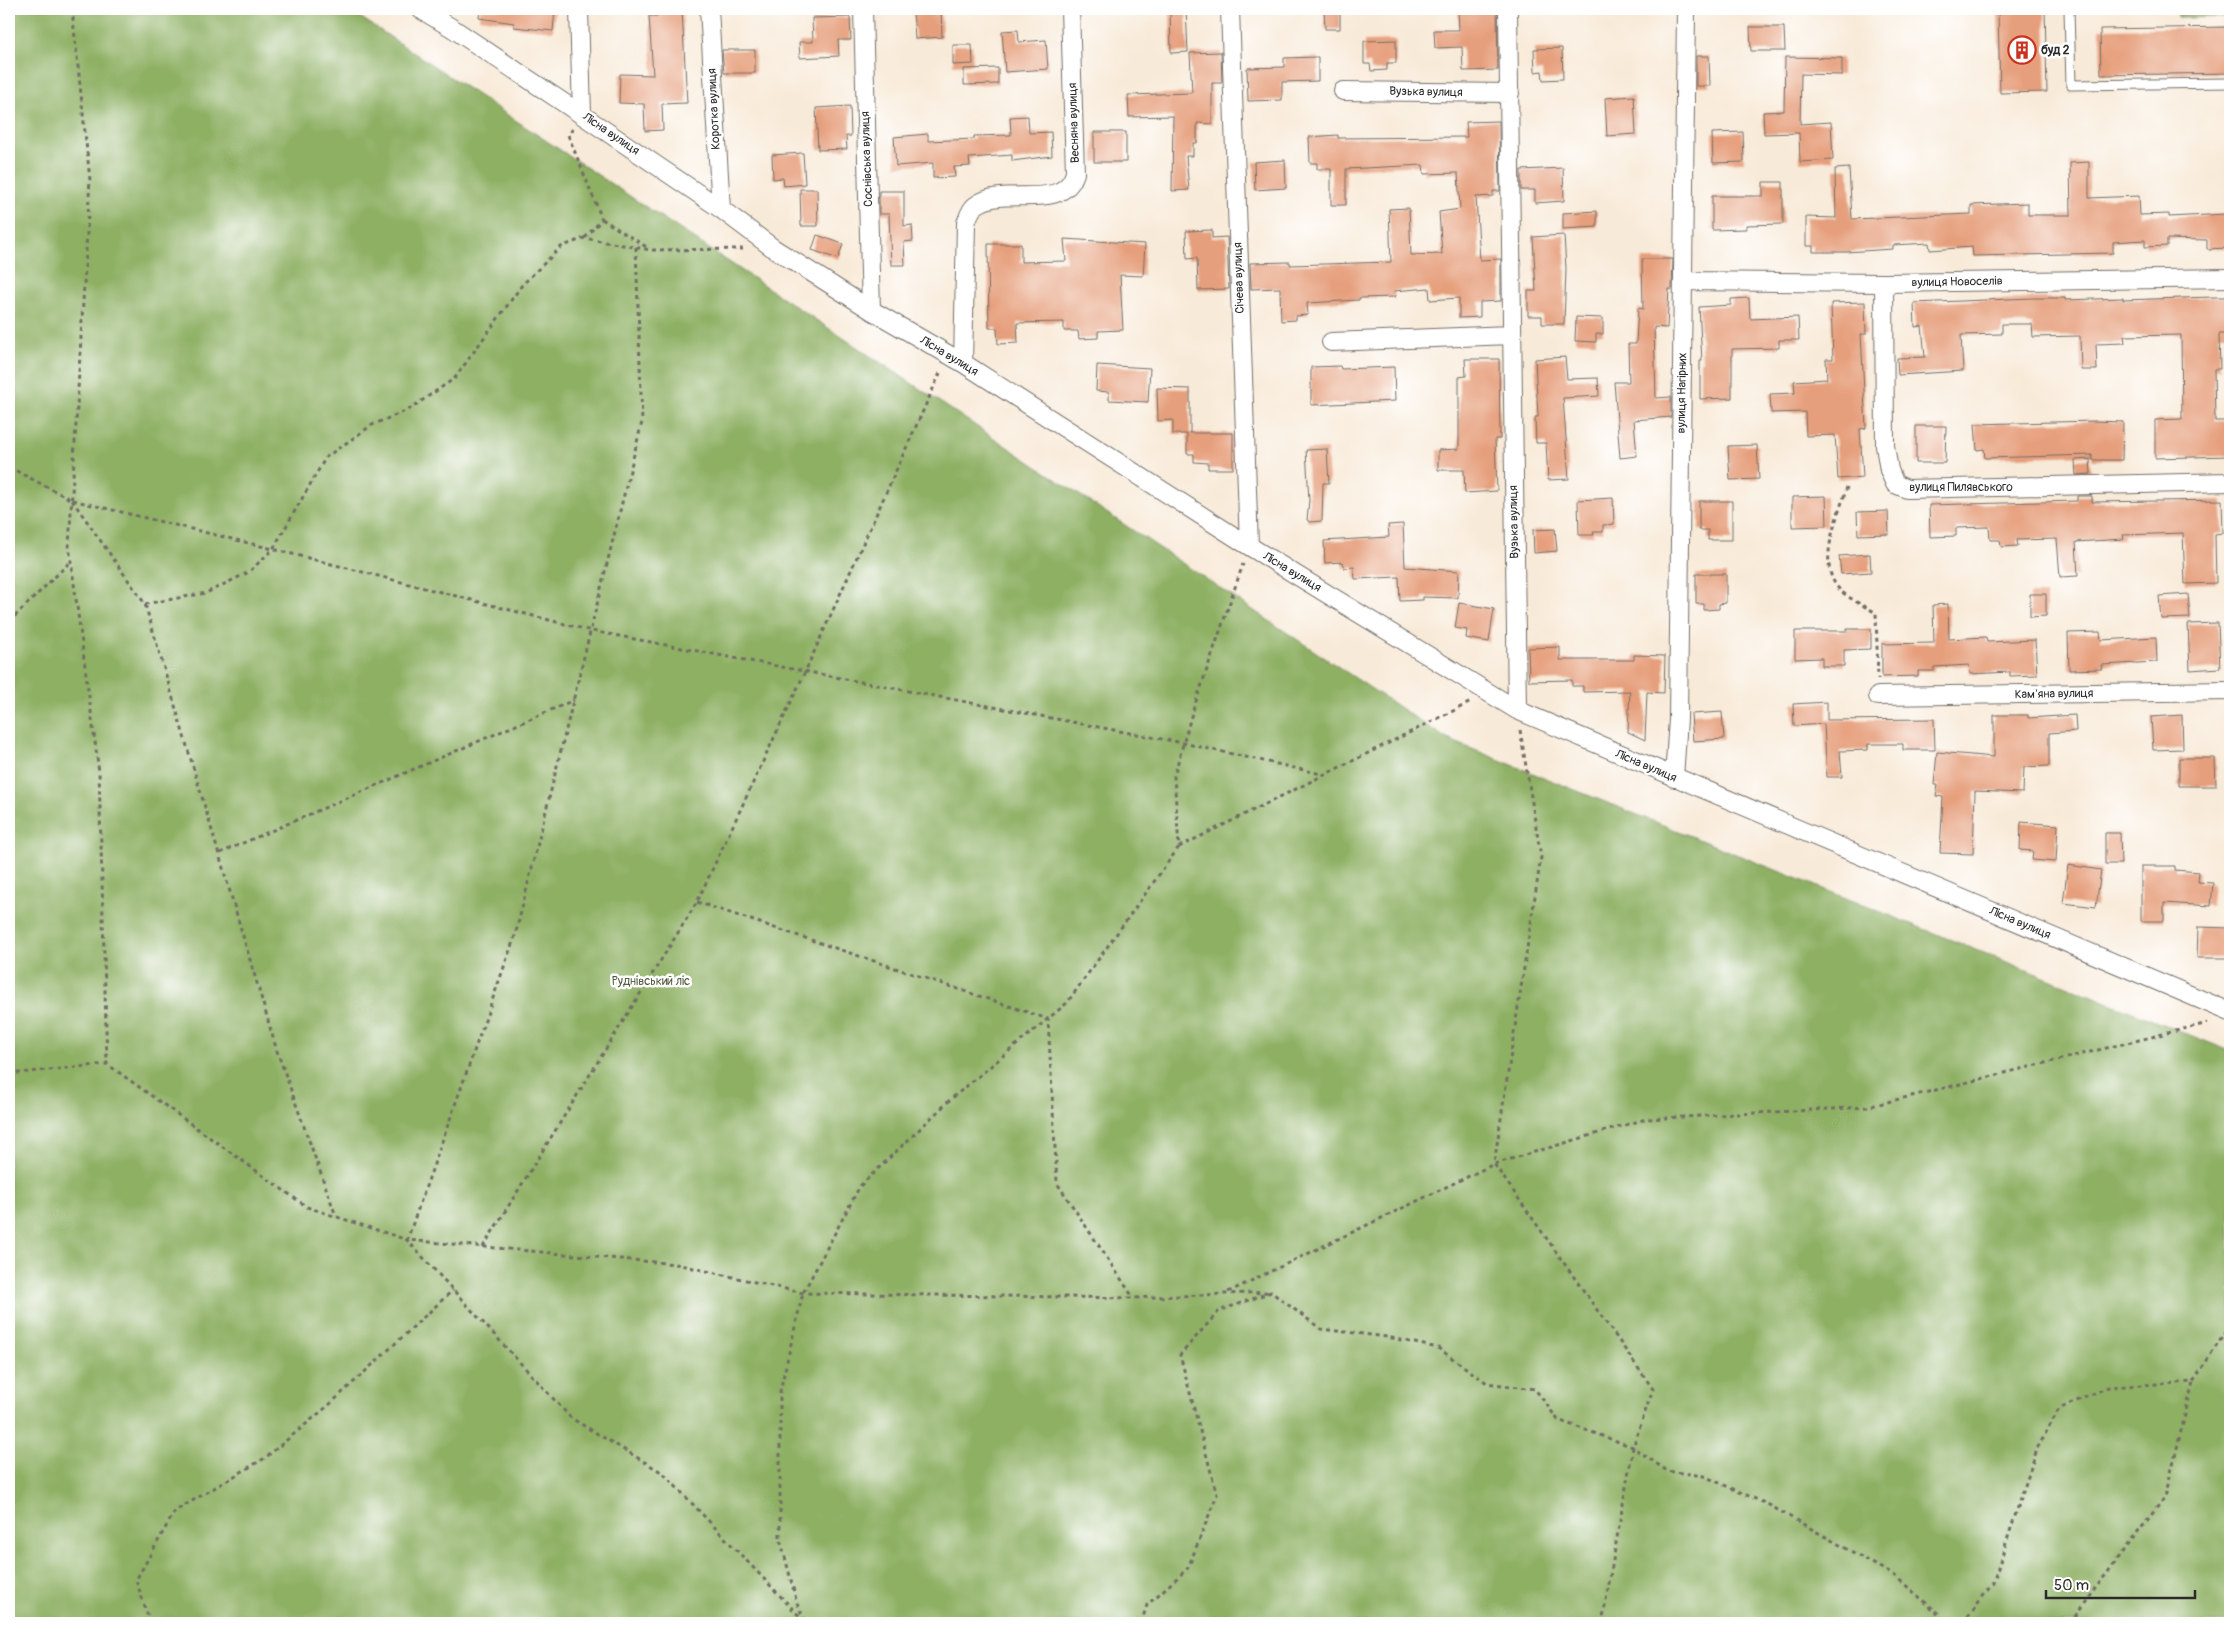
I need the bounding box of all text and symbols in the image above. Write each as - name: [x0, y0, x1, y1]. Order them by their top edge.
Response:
- building icon: буд 2: [2007, 35, 2037, 65]
- place label: буд 2: [2041, 43, 2070, 58]
- street label: Коротка вулиця: [704, 67, 724, 150]
- street label: Весняна вулиця: [1065, 82, 1083, 163]
- street label: Вузька вулиця: [1389, 84, 1463, 100]
- street label: Лісна вулиця: [579, 109, 643, 159]
- street label: Соснівська вулиця: [858, 111, 876, 207]
- street label: Січева вулиця: [1230, 242, 1248, 314]
- street label: вулиця Новоселів: [1911, 274, 2003, 290]
- street label: Лісна вулиця: [916, 332, 981, 379]
- street label: вулиця Нагірних: [1674, 352, 1690, 434]
- street label: вулиця Пилявського: [1909, 480, 2013, 495]
- street label: Вузька вулиця: [1506, 485, 1522, 559]
- street label: Лісна вулиця: [1259, 548, 1324, 595]
- street label: Камʼяна вулиця: [2014, 686, 2094, 702]
- street label: Лісна вулиця: [1612, 746, 1679, 786]
- street label: Лісна вулиця: [1986, 903, 2053, 943]
- park label: Руднівський ліс: [612, 974, 690, 989]
- scale bar: [2046, 1567, 2195, 1599]
- text: 50 m: [2054, 1576, 2089, 1595]

